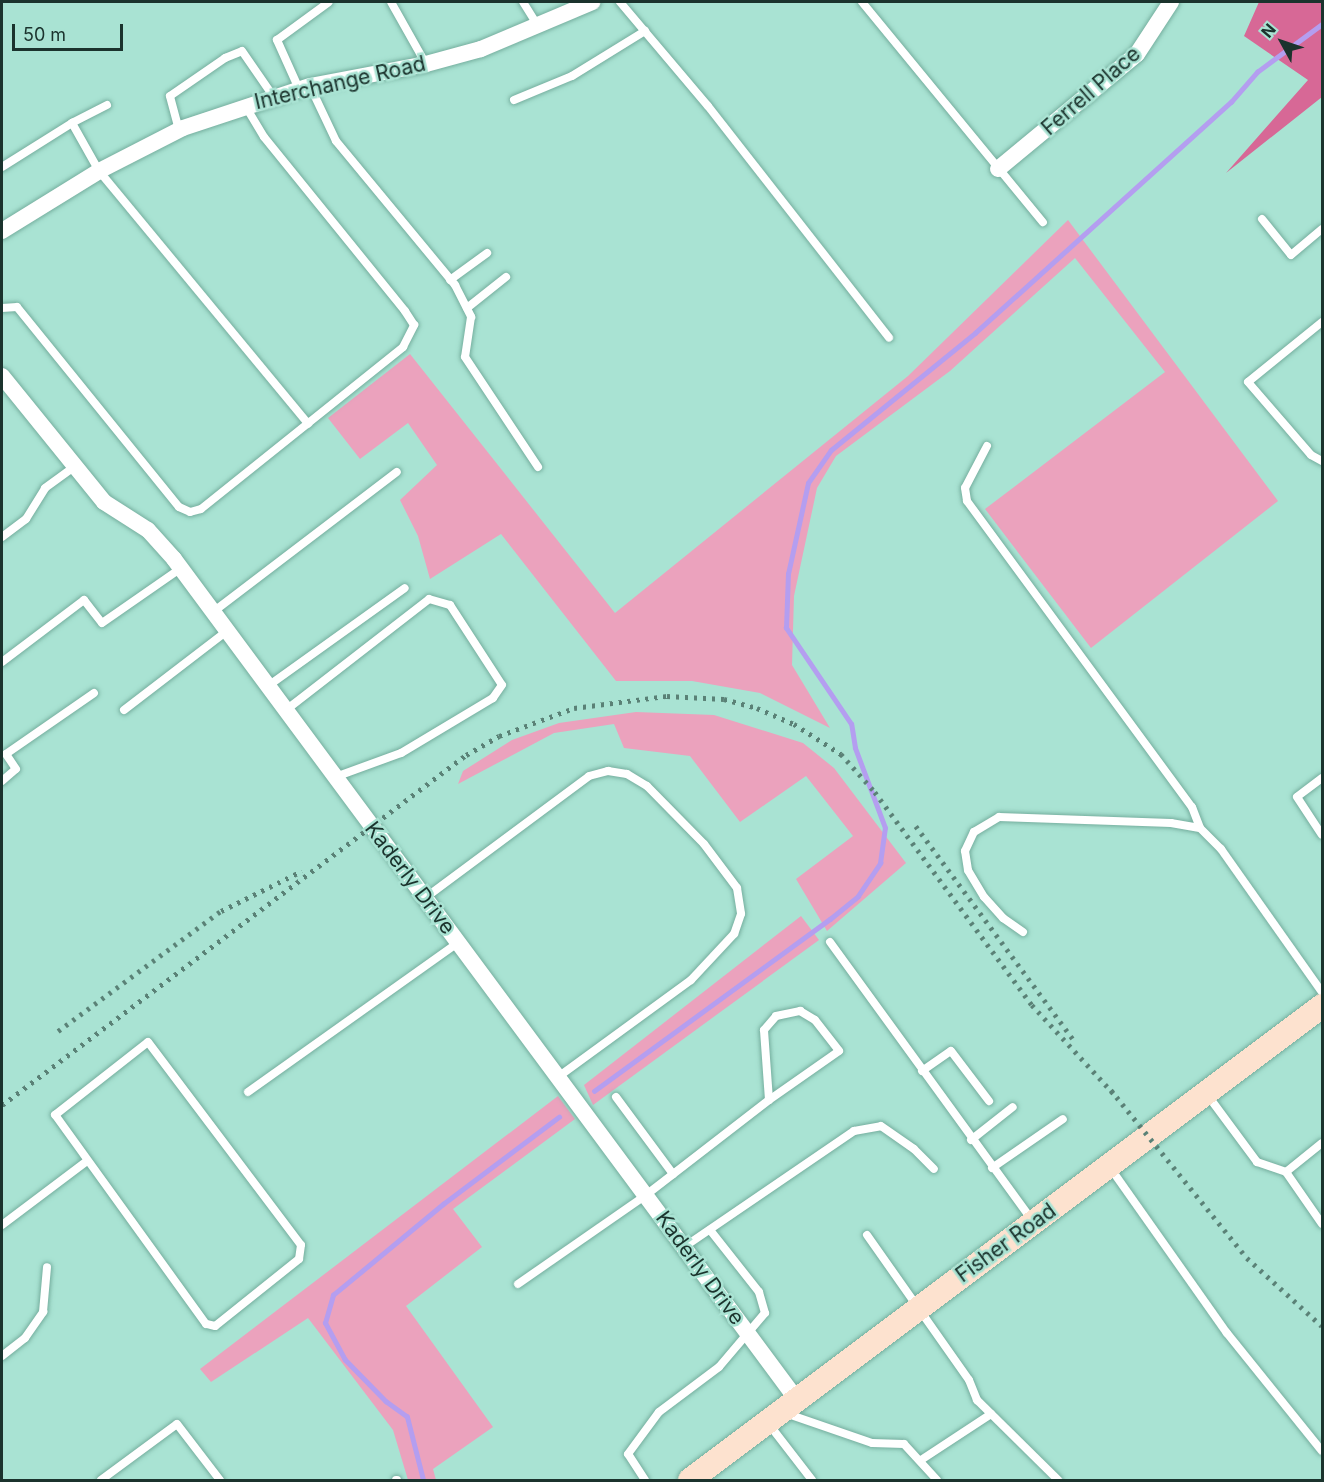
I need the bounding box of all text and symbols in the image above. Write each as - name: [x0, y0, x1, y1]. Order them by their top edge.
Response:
- scale bar: [15, 12, 126, 50]
- north arrow: [1252, 12, 1312, 72]
- text: N: [1257, 19, 1280, 42]
- text: 50 m: [23, 24, 66, 45]
- street label: Ferrell Place: [1037, 41, 1145, 141]
- street label: Interchange Road: [252, 51, 428, 115]
- street label: Kaderly Drive: [360, 817, 460, 939]
- street label: Fisher Road: [951, 1198, 1061, 1288]
- street label: Kaderly Drive: [650, 1206, 750, 1330]

